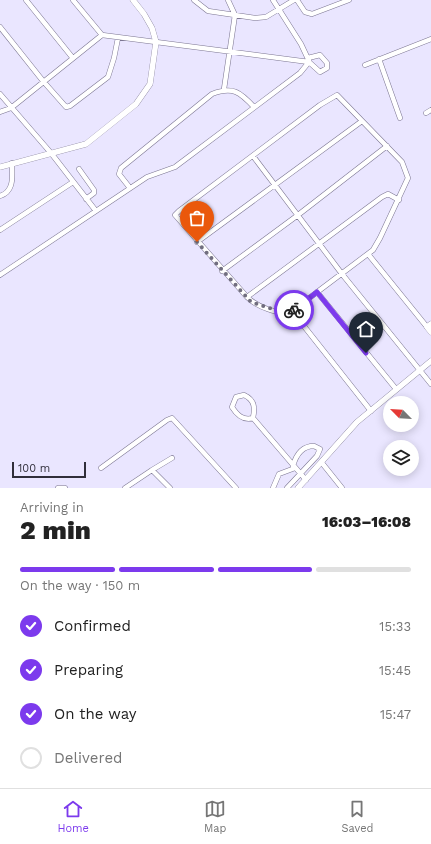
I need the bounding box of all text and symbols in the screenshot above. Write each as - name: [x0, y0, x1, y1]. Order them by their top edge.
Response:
- pin: [180, 201, 214, 242]
- icon: bag: [186, 207, 208, 229]
- courier: [274, 290, 314, 330]
- icon: bike: [283, 299, 305, 321]
- pin: [349, 312, 383, 353]
- icon: home: [355, 318, 377, 340]
- north arrow: [383, 396, 419, 432]
- map controls: [383, 396, 419, 476]
- button: layers: [383, 440, 419, 476]
- scale bar: [12, 460, 86, 479]
- text: 100 m: [18, 462, 50, 475]
- text: Arriving in: [20, 500, 84, 515]
- text: 16:03–16:08: [322, 513, 411, 531]
- text: 2 min: [20, 515, 91, 545]
- text: On the way · 150 m: [20, 578, 140, 593]
- icon: check: [20, 615, 42, 637]
- text: Confirmed: [54, 617, 131, 635]
- text: 15:33: [379, 619, 411, 634]
- icon: check: [20, 659, 42, 681]
- text: Preparing: [54, 661, 123, 679]
- text: 15:45: [379, 663, 411, 678]
- icon: check: [20, 703, 42, 725]
- text: On the way: [54, 705, 136, 723]
- text: 15:47: [380, 707, 411, 722]
- text: Delivered: [54, 749, 122, 767]
- tab: Home: [58, 798, 89, 835]
- tab: Map: [204, 798, 226, 835]
- tab: Saved: [341, 798, 373, 835]

